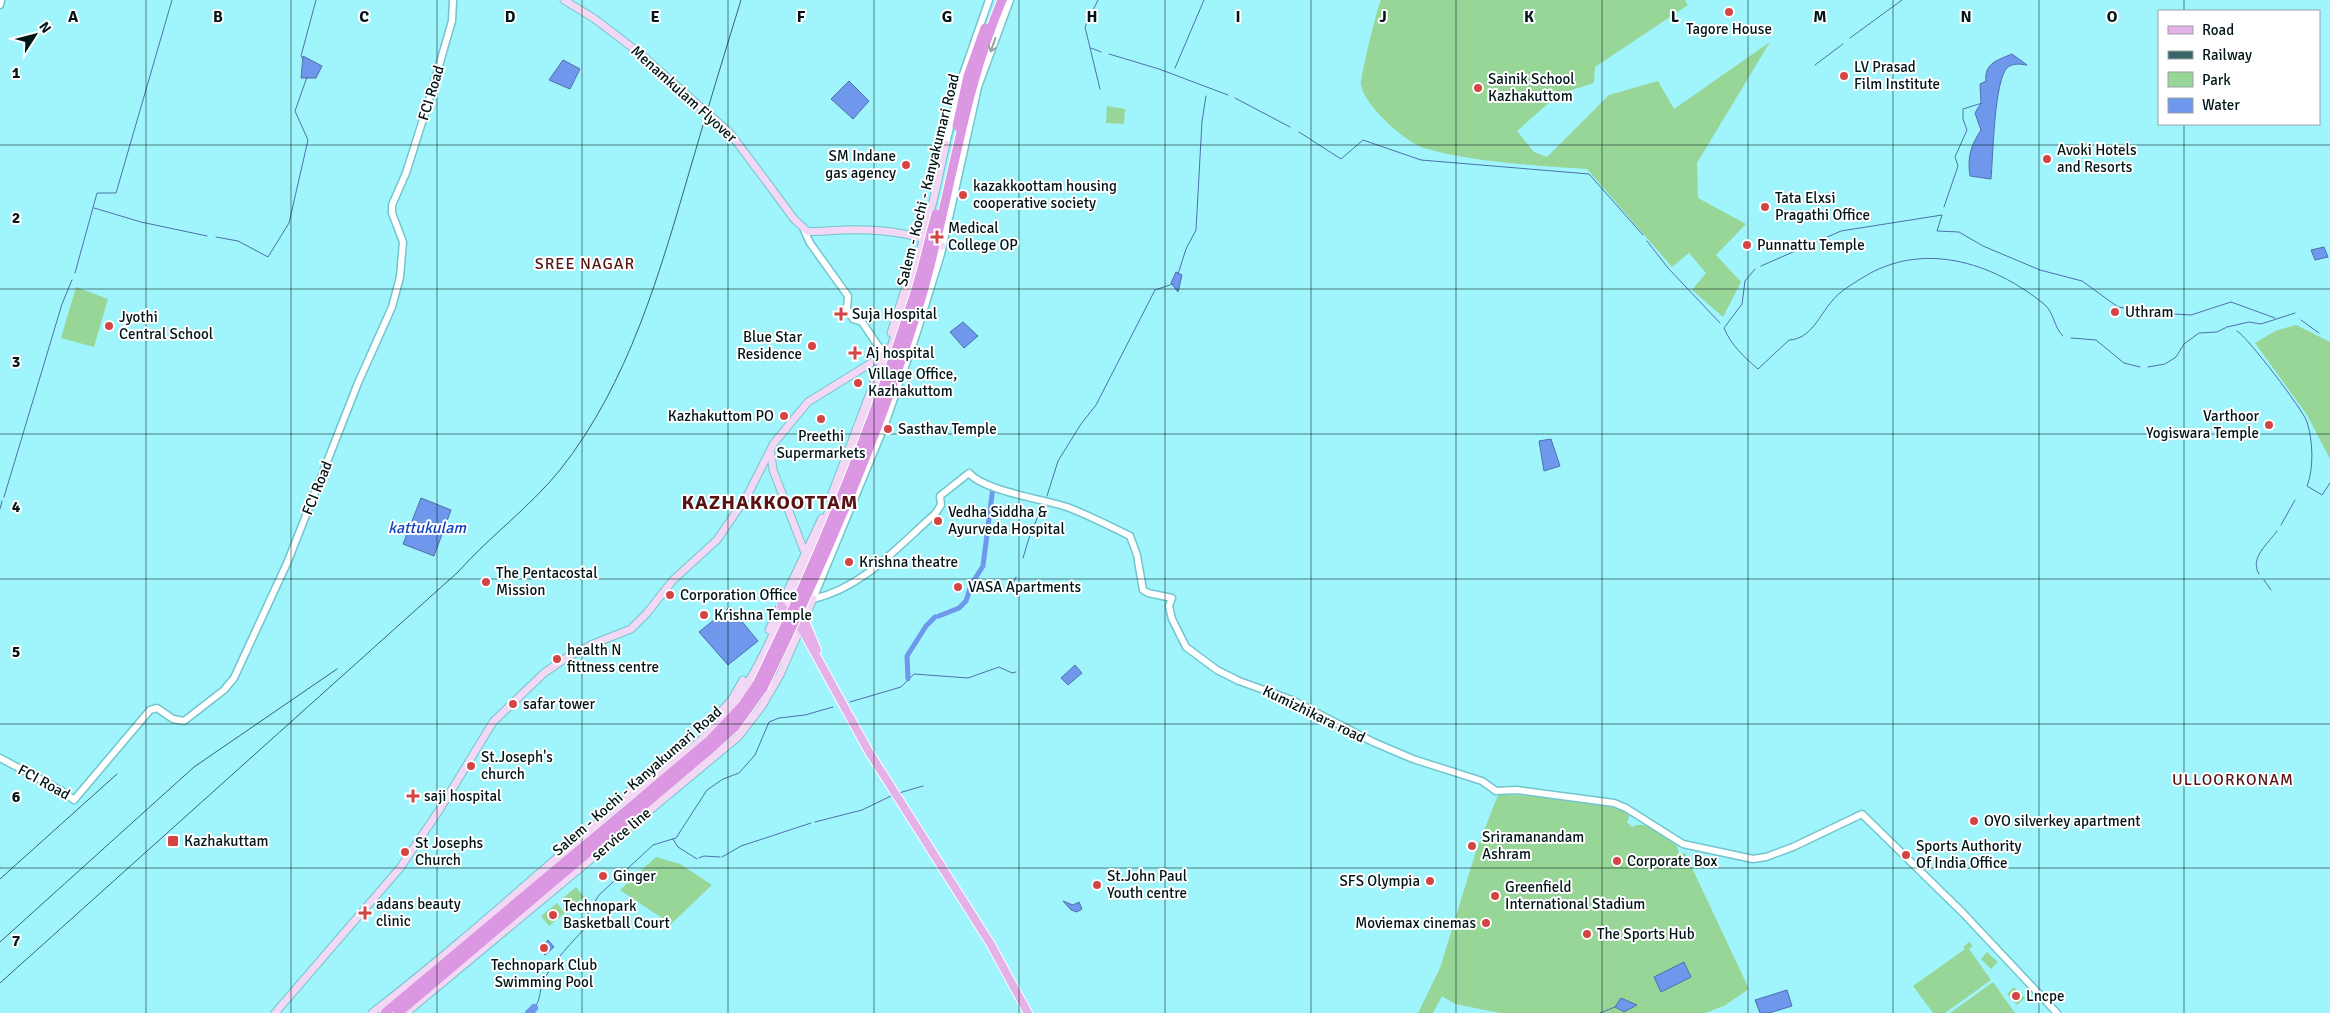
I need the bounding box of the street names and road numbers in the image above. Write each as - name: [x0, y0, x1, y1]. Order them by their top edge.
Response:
- street label: Menamkulam Flyover: [627, 42, 741, 147]
- street label: FCI Road: [414, 63, 448, 123]
- street label: Salem - Kochi - Kanyakumari Road: [893, 72, 963, 288]
- street label: FCI Road: [298, 458, 336, 518]
- street label: Kumizhikara road: [1260, 681, 1368, 747]
- street label: Salem - Kochi - Kanyakumari Road: [549, 703, 725, 859]
- street label: FCI Road: [15, 760, 73, 804]
- street label: service line: [587, 804, 655, 864]

